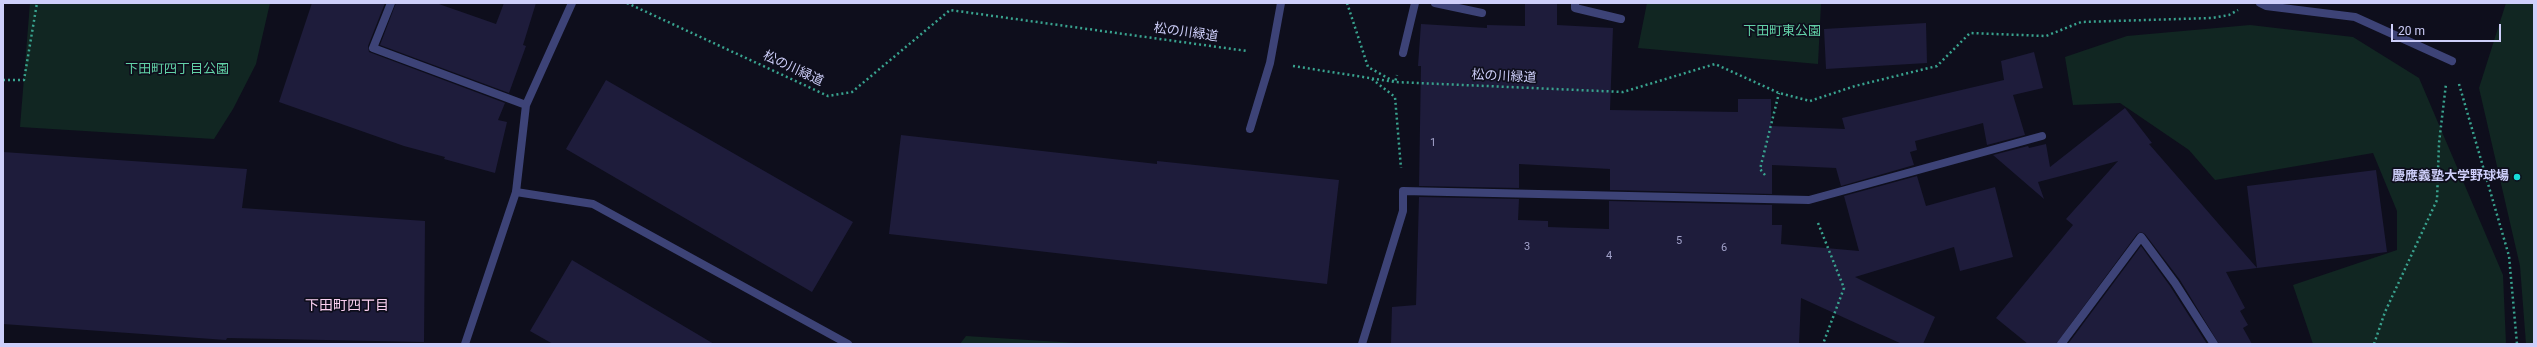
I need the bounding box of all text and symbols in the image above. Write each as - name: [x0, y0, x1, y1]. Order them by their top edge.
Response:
- scale bar: [2393, 16, 2503, 42]
- street label: 松の川緑道: [1153, 21, 1219, 45]
- park label: 下田町東公園: [1743, 24, 1821, 40]
- text: 20 m: [2398, 24, 2425, 38]
- street label: 松の川緑道: [760, 48, 826, 90]
- park label: 下田町四丁目公園: [125, 62, 229, 78]
- street label: 松の川緑道: [1471, 68, 1537, 86]
- house number: 1: [1430, 136, 1436, 150]
- place label: 慶應義塾大学野球場: [2392, 169, 2509, 185]
- marker: 慶應義塾大学野球場: [2512, 172, 2522, 182]
- house number: 5: [1676, 234, 1682, 248]
- house number: 3: [1524, 240, 1530, 254]
- house number: 6: [1721, 241, 1727, 255]
- house number: 4: [1606, 249, 1612, 263]
- district label: 下田町四丁目: [305, 298, 389, 314]

